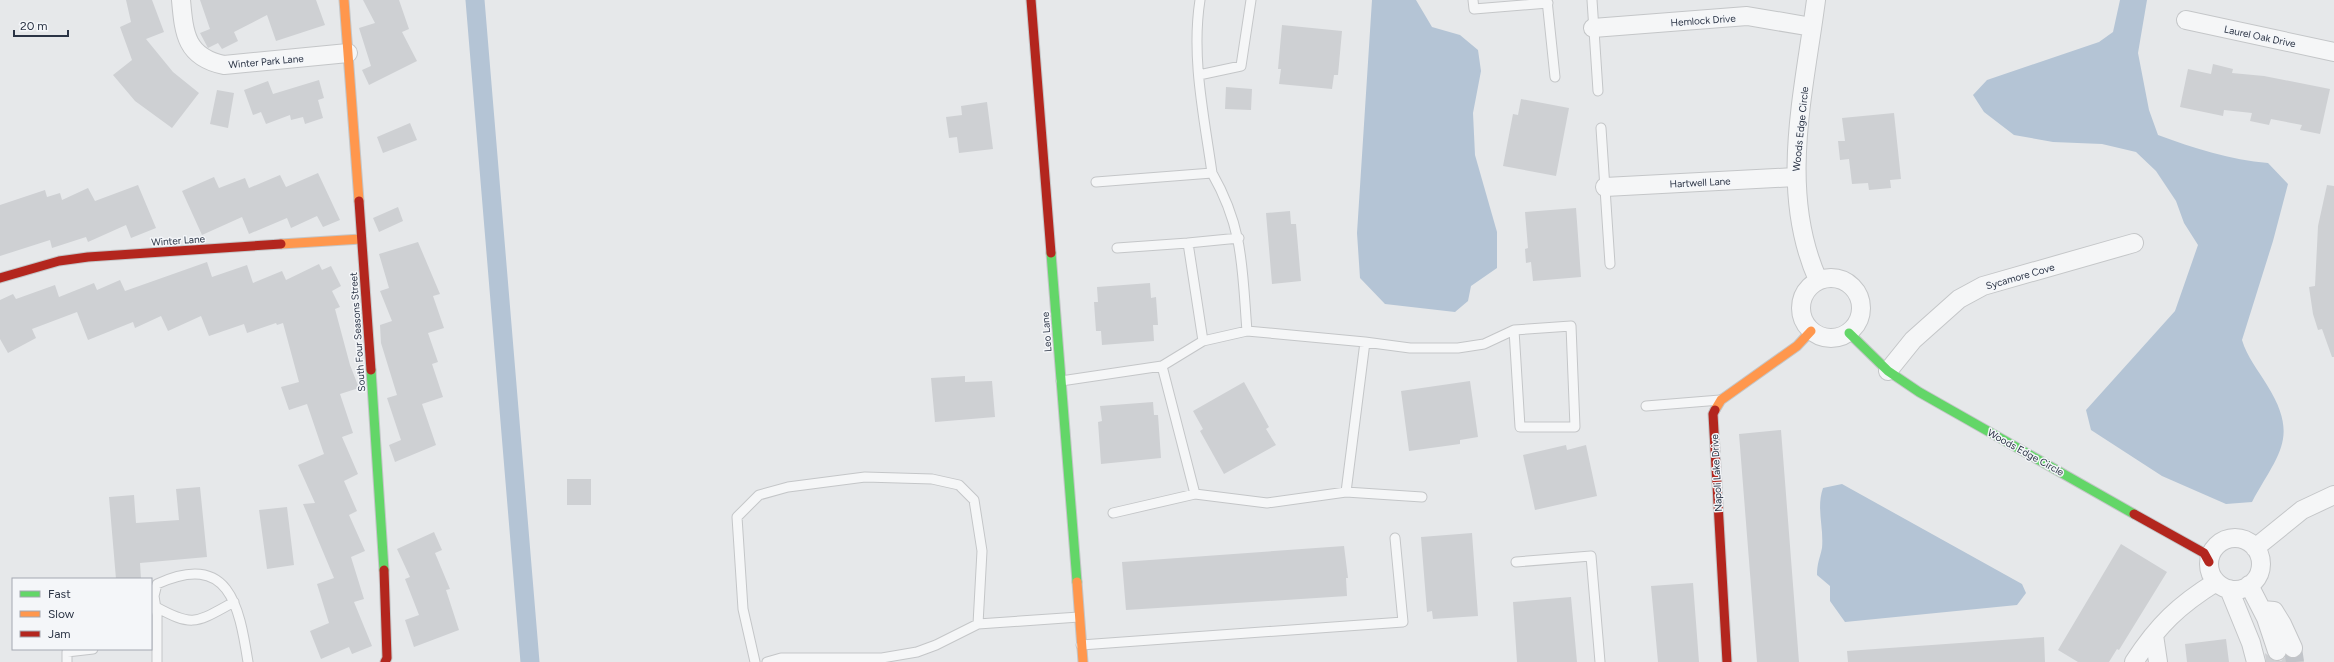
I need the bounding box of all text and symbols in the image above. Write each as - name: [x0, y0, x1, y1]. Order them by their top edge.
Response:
- scale bar: [14, 12, 68, 38]
- street label: Hemlock Drive: [1670, 12, 1737, 29]
- text: 20 m: [20, 19, 48, 33]
- street label: Laurel Oak Drive: [2223, 23, 2297, 51]
- street label: Winter Park Lane: [228, 52, 305, 71]
- street label: Woods Edge Circle: [1790, 85, 1811, 172]
- street label: Hartwell Lane: [1669, 174, 1731, 191]
- street label: Winter Lane: [151, 232, 206, 249]
- street label: Sycamore Cove: [1984, 260, 2056, 292]
- street label: South Four Seasons Street: [347, 272, 368, 392]
- street label: Leo Lane: [1039, 311, 1054, 353]
- street label: Woods Edge Circle: [1985, 426, 2067, 479]
- street label: Napoli Lake Drive: [1708, 433, 1725, 512]
- legend: [12, 578, 152, 650]
- text: Fast: [48, 587, 71, 601]
- text: Slow: [48, 607, 75, 621]
- text: Jam: [48, 627, 71, 641]

